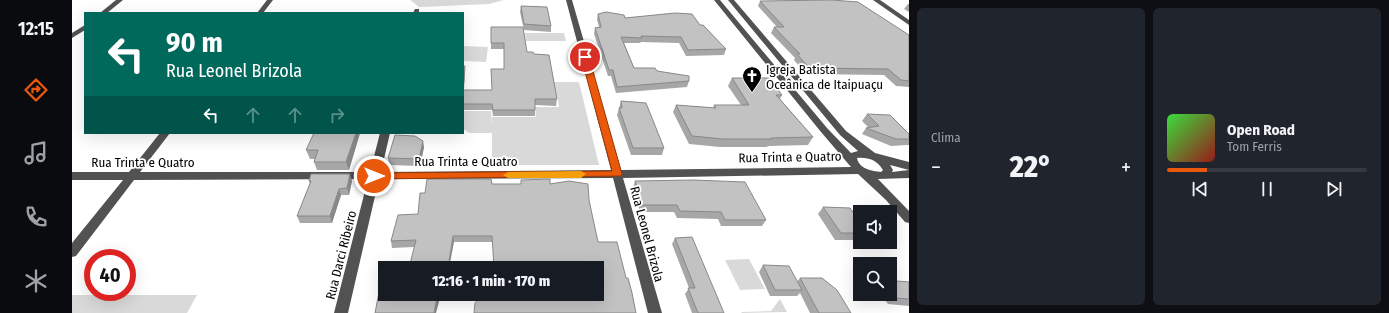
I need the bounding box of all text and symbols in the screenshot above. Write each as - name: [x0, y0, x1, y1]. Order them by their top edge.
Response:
- text: 12:15: [18, 18, 54, 40]
- text: 90 m: [166, 26, 223, 59]
- icon: left: [100, 28, 152, 80]
- pin: [568, 40, 602, 74]
- icon: arrive: [574, 46, 596, 68]
- text: Rua Leonel Brizola: [166, 60, 302, 82]
- place label: Igreja Batista Oceânica de Itaipuaçu: [766, 62, 883, 92]
- church icon: Igreja Batista Oceânica de Itaipuaçu: [741, 65, 763, 93]
- icon: directions: [22, 76, 50, 104]
- icon: left: [200, 104, 222, 126]
- icon: ahead: [242, 104, 264, 126]
- icon: ahead: [284, 104, 306, 126]
- icon: right: [326, 104, 348, 126]
- text: Open Road: [1227, 121, 1295, 139]
- text: Clima: [931, 130, 961, 145]
- icon: music: [22, 139, 50, 167]
- text: Tom Ferris: [1227, 139, 1282, 154]
- street label: Rua Trinta e Quatro: [738, 149, 842, 165]
- text: 22°: [1010, 149, 1052, 185]
- street label: Rua Trinta e Quatro: [414, 154, 518, 169]
- text: −: [931, 154, 941, 181]
- text: +: [1121, 154, 1131, 181]
- street label: Rua Trinta e Quatro: [91, 155, 195, 170]
- position arrow: [353, 155, 395, 197]
- icon: previous: [1189, 178, 1211, 200]
- icon: pause: [1256, 178, 1278, 200]
- icon: next: [1323, 178, 1345, 200]
- street label: Rua Leonel Brizola: [627, 185, 667, 283]
- icon: phone: [22, 203, 50, 231]
- map controls: [853, 205, 897, 301]
- button: sound: [853, 205, 897, 249]
- street label: Rua Darci Ribeiro: [323, 209, 359, 301]
- speed limit sign: 40: [84, 249, 136, 301]
- button: search: [853, 257, 897, 301]
- icon: climate: [22, 267, 50, 295]
- text: 12:16 · 1 min · 170 m: [432, 272, 550, 290]

